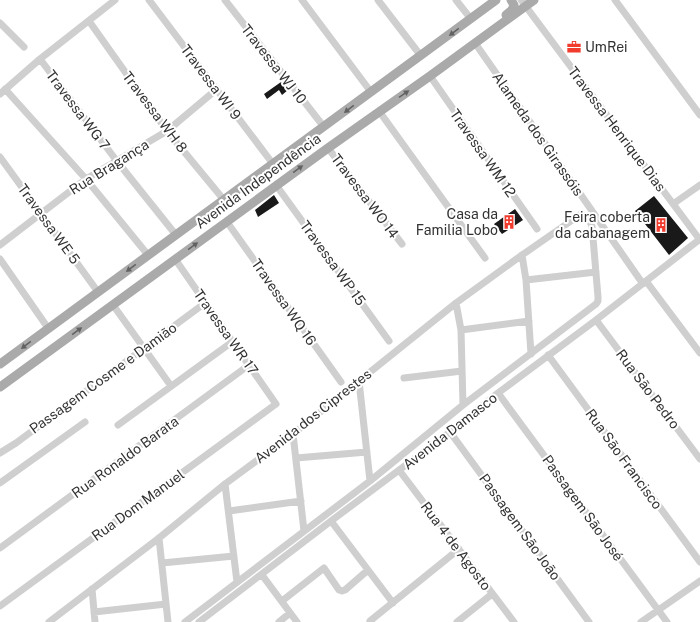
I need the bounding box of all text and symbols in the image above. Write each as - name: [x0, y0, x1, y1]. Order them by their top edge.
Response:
- street label: Travessa WJ 10: [238, 21, 310, 107]
- one-way arrow: [448, 27, 459, 36]
- office icon: UmRei: [566, 39, 582, 55]
- place label: UmRei: [585, 39, 628, 55]
- street label: Travessa WI 9: [178, 41, 245, 123]
- street label: Travessa Henrique Dias: [565, 64, 669, 194]
- street label: Travessa WG 7: [43, 67, 113, 153]
- street label: Travessa WH 8: [119, 68, 191, 156]
- street label: Alameda dos Girassóis: [489, 69, 587, 199]
- one-way arrow: [399, 90, 409, 98]
- one-way arrow: [344, 104, 354, 112]
- street label: Travessa WM 12: [447, 106, 519, 200]
- street label: Avenida Independência: [192, 130, 324, 232]
- street label: Rua Bragança: [66, 136, 152, 198]
- street label: Travessa WO 14: [328, 151, 402, 242]
- one-way arrow: [293, 166, 303, 174]
- street label: Travessa WE 5: [15, 181, 83, 267]
- place label: Casa da Familia Lobo: [416, 206, 498, 238]
- place label: Feira coberta da cabanagem: [555, 209, 650, 241]
- building icon: Casa da Familia Lobo: [501, 214, 517, 230]
- building icon: Feira coberta da cabanagem: [653, 217, 669, 233]
- street label: Travessa WP 15: [297, 218, 369, 308]
- one-way arrow: [188, 242, 198, 250]
- street label: Travessa WQ 16: [248, 256, 320, 349]
- one-way arrow: [125, 264, 136, 272]
- street label: Travessa WR 17: [191, 286, 261, 378]
- street label: Passagem Cosme e Damião: [26, 319, 180, 437]
- one-way arrow: [71, 327, 82, 335]
- one-way arrow: [21, 340, 31, 348]
- street label: Rua São Pedro: [613, 346, 683, 432]
- street label: Avenida dos Ciprestes: [252, 366, 374, 466]
- street label: Avenida Damasco: [400, 389, 500, 473]
- street label: Rua São Francisco: [582, 406, 666, 512]
- street label: Rua Ronaldo Barata: [69, 413, 181, 501]
- street label: Passagem São José: [539, 452, 627, 564]
- street label: Rua Dom Manuel: [89, 466, 187, 544]
- street label: Passagem São João: [476, 471, 564, 583]
- street label: Rua 4 de Agosto: [418, 499, 494, 593]

